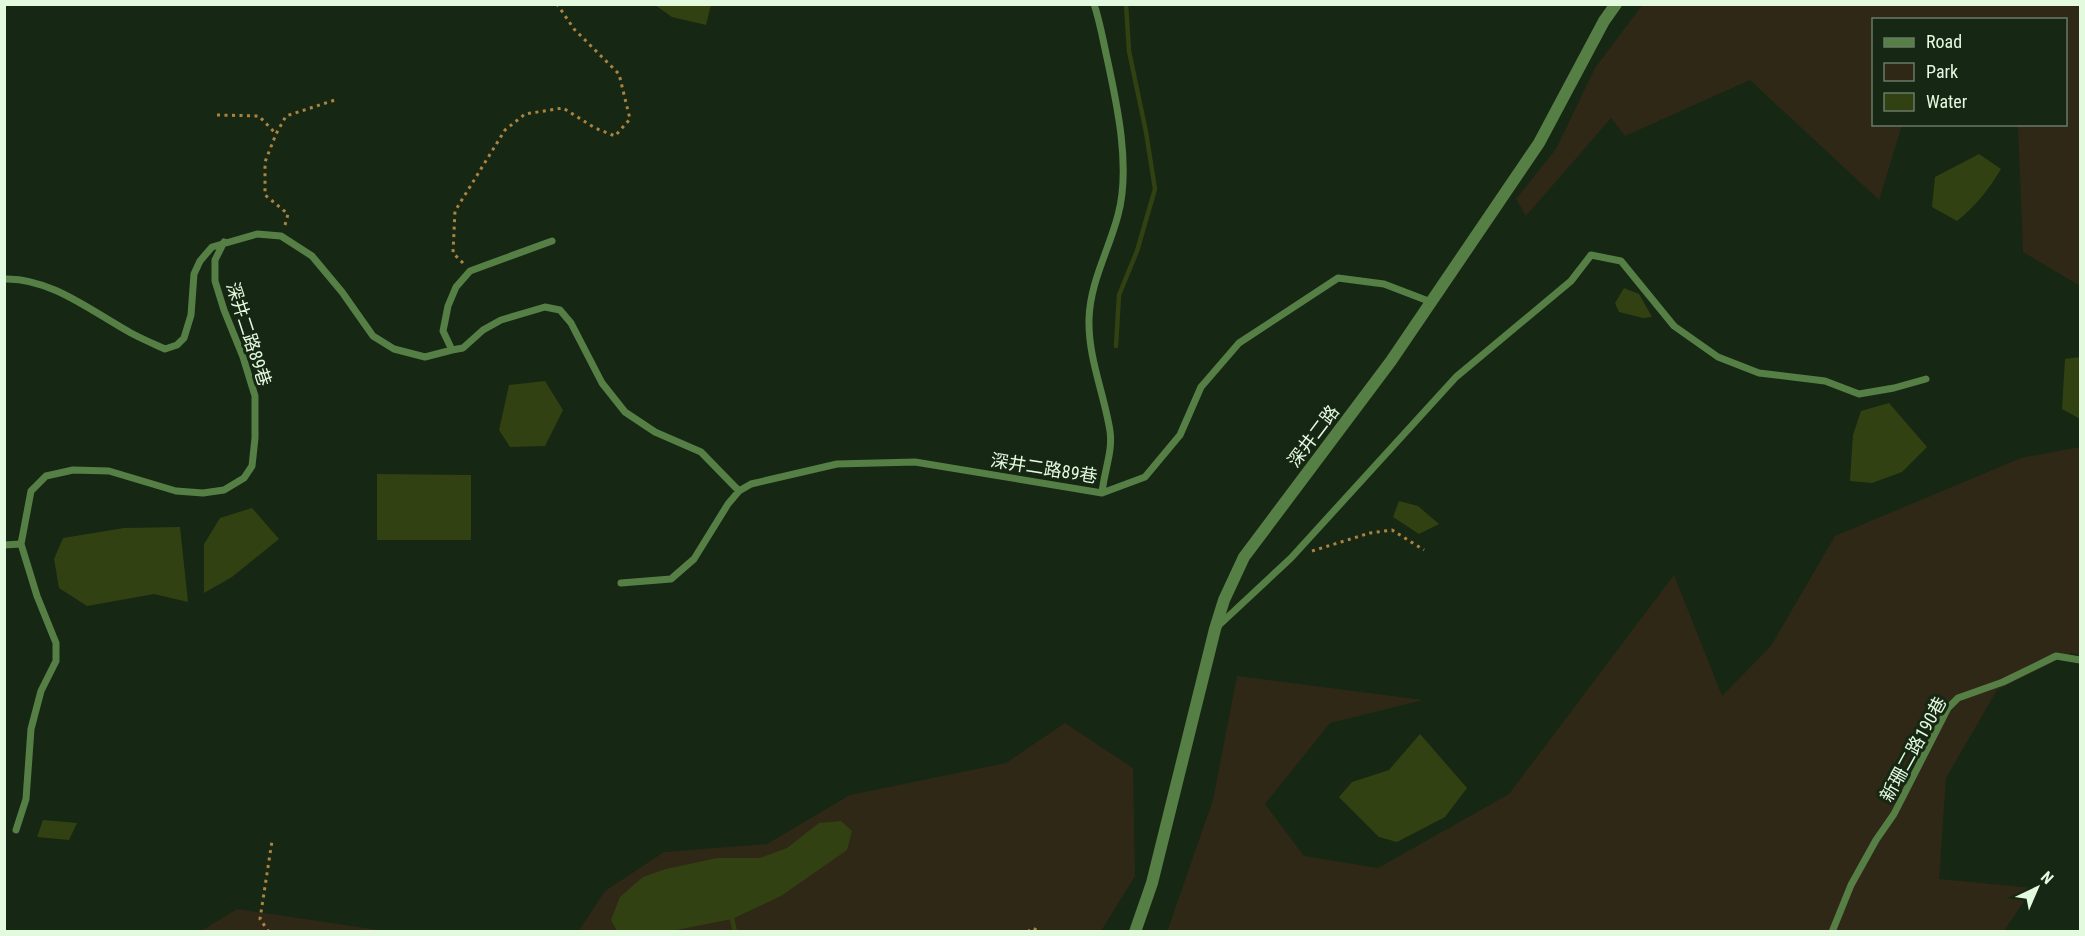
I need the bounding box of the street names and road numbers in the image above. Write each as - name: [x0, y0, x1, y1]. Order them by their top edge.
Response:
- street label: 深井二路89巷: [222, 280, 276, 388]
- street label: 深井二路: [1283, 401, 1343, 471]
- street label: 深井二路89巷: [989, 449, 1099, 487]
- street label: 新珊二路190巷: [1876, 693, 1950, 805]

